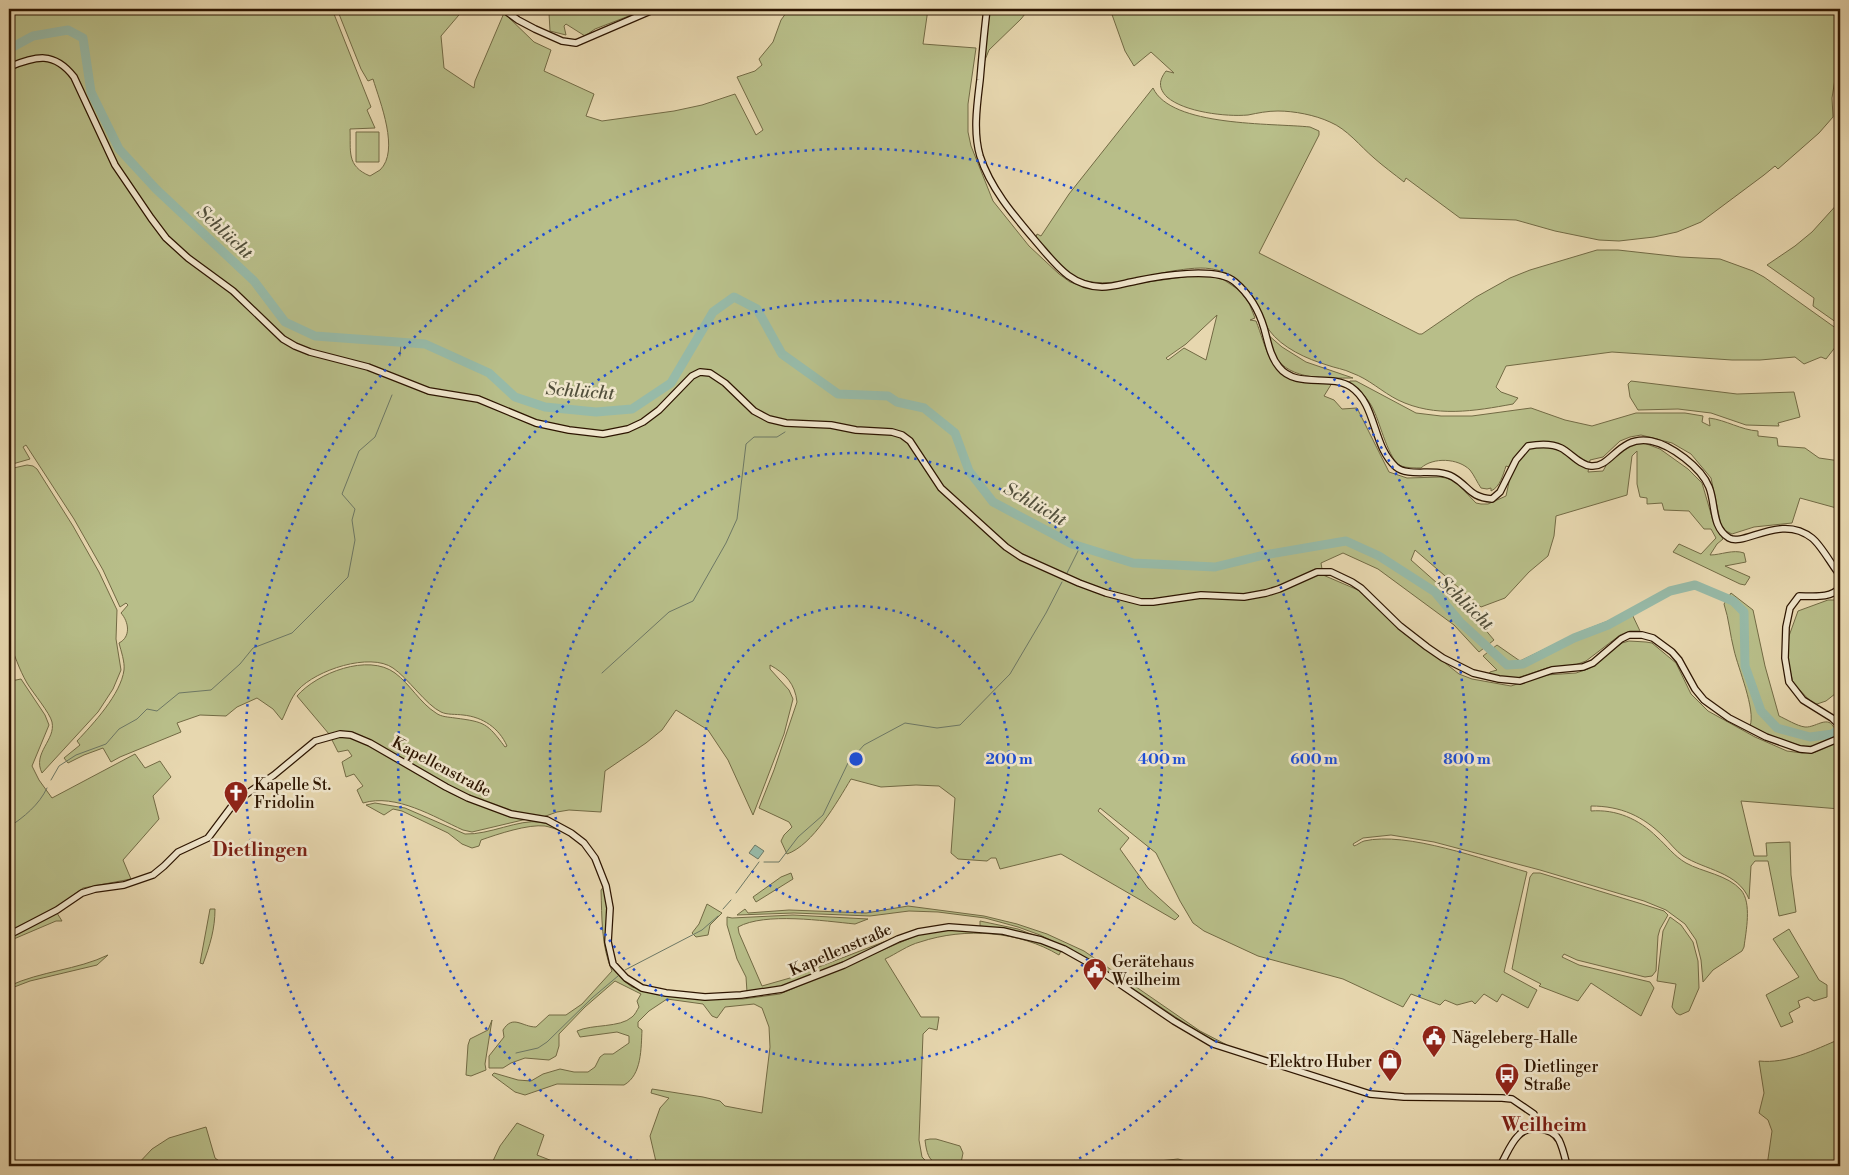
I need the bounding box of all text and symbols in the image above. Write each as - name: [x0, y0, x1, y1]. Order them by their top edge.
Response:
- water label: Schlücht: [192, 200, 258, 265]
- water label: Schlücht: [545, 378, 616, 405]
- water label: Schlücht: [999, 477, 1071, 532]
- water label: Schlücht: [1433, 571, 1499, 636]
- street label: Kapellenstraße: [388, 732, 495, 801]
- centre of rings: [847, 750, 865, 768]
- text: 200 m: [985, 750, 1033, 769]
- text: 400 m: [1138, 750, 1186, 769]
- text: 600 m: [1290, 750, 1338, 769]
- text: 800 m: [1443, 750, 1491, 769]
- place label: Kapelle St. Fridolin: [254, 775, 331, 813]
- church icon: Kapelle St. Fridolin: [223, 780, 249, 814]
- district label: Dietlingen: [212, 838, 308, 862]
- street label: Kapellenstraße: [786, 919, 895, 981]
- place label: Gerätehaus Weilheim: [1111, 952, 1194, 990]
- public building icon: Gerätehaus Weilheim: [1082, 957, 1108, 991]
- public building icon: Nägeleberg-Halle: [1421, 1024, 1447, 1058]
- place label: Nägeleberg-Halle: [1452, 1028, 1578, 1048]
- shop icon: Elektro Huber: [1377, 1048, 1403, 1082]
- place label: Elektro Huber: [1269, 1052, 1372, 1072]
- place label: Dietlinger Straße: [1524, 1057, 1598, 1095]
- bus stop icon: Dietlinger Straße: [1494, 1062, 1520, 1096]
- district label: Weilheim: [1500, 1113, 1587, 1137]

